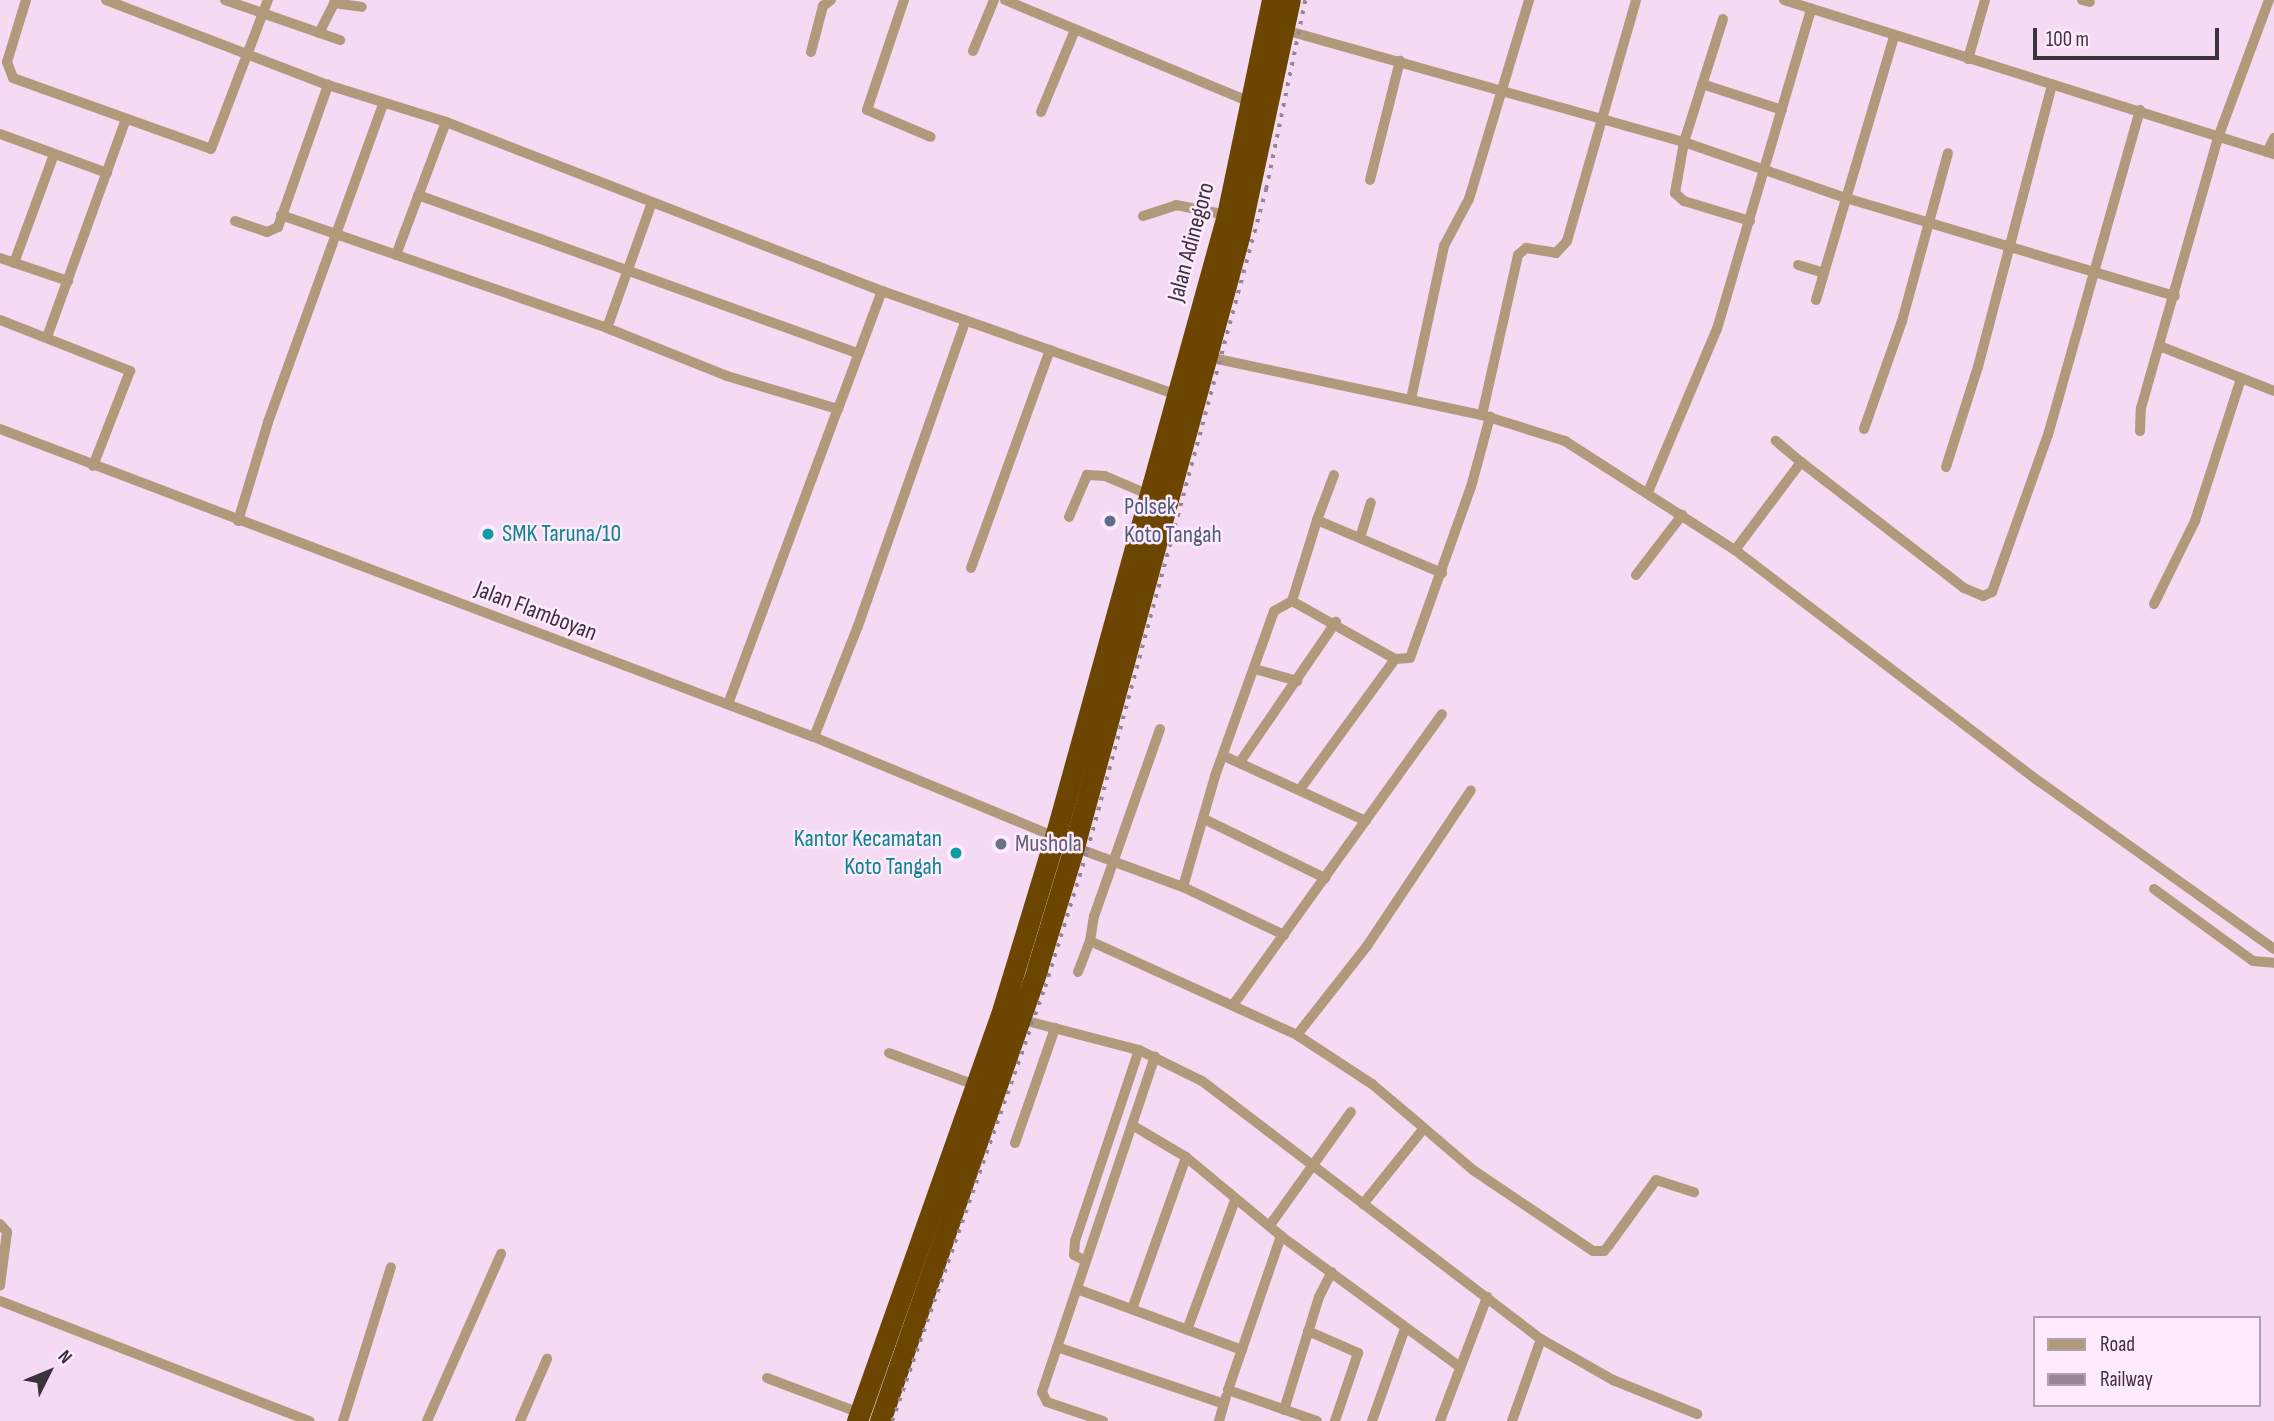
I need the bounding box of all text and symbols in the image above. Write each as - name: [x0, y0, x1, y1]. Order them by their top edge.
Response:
- scale bar: [2036, 14, 2222, 58]
- text: 100 m: [2046, 27, 2089, 52]
- street label: Jalan Adinegoro: [1161, 179, 1221, 305]
- place label: Polsek Koto Tangah: [1124, 493, 1222, 549]
- marker: Polsek Koto Tangah: [1102, 513, 1118, 529]
- place label: SMK Taruna/10: [502, 520, 621, 548]
- marker: SMK Taruna/10: [480, 526, 496, 542]
- street label: Jalan Flamboyan: [471, 575, 601, 647]
- place label: Kantor Kecamatan Koto Tangah: [794, 825, 942, 881]
- place label: Mushola: [1015, 830, 1082, 858]
- marker: Mushola: [993, 836, 1009, 852]
- marker: Kantor Kecamatan Koto Tangah: [948, 845, 964, 861]
- legend: [2032, 1316, 2260, 1407]
- text: Road: [2100, 1332, 2135, 1357]
- north arrow: [14, 1337, 84, 1407]
- text: N: [53, 1346, 77, 1369]
- text: Railway: [2100, 1367, 2153, 1392]

